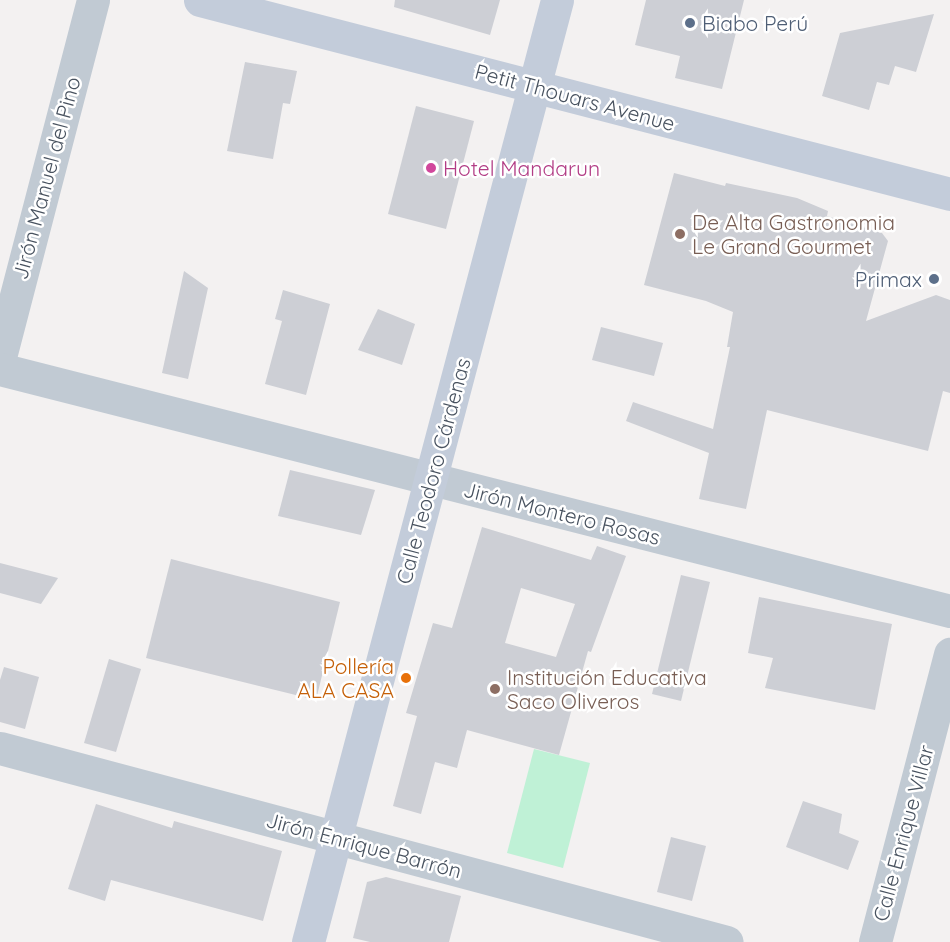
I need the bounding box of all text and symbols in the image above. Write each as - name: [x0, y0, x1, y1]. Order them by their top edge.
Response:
- place label: Biabo Perú: [702, 10, 808, 36]
- marker: Biabo Perú: [683, 16, 697, 30]
- street label: Petit Thouars Avenue: [472, 58, 678, 136]
- street label: Jirón Manuel del Pino: [7, 74, 85, 282]
- place label: Hotel Mandarun: [443, 155, 600, 181]
- marker: Hotel Mandarun: [424, 161, 438, 175]
- place label: De Alta Gastronomia Le Grand Gourmet: [692, 209, 895, 259]
- marker: De Alta Gastronomia Le Grand Gourmet: [673, 227, 687, 241]
- place label: Primax: [855, 266, 922, 292]
- marker: Primax: [927, 272, 941, 286]
- street label: Calle Teodoro Cárdenas: [391, 355, 475, 587]
- street label: Jirón Montero Rosas: [461, 476, 663, 550]
- place label: Pollería ALA CASA: [297, 653, 394, 703]
- place label: Institución Educativa Saco Oliveros: [507, 664, 707, 714]
- marker: Pollería ALA CASA: [399, 671, 413, 685]
- marker: Institución Educativa Saco Oliveros: [488, 682, 502, 696]
- street label: Calle Enrique Villar: [867, 742, 939, 924]
- street label: Jirón Enrique Barrón: [263, 807, 465, 883]

